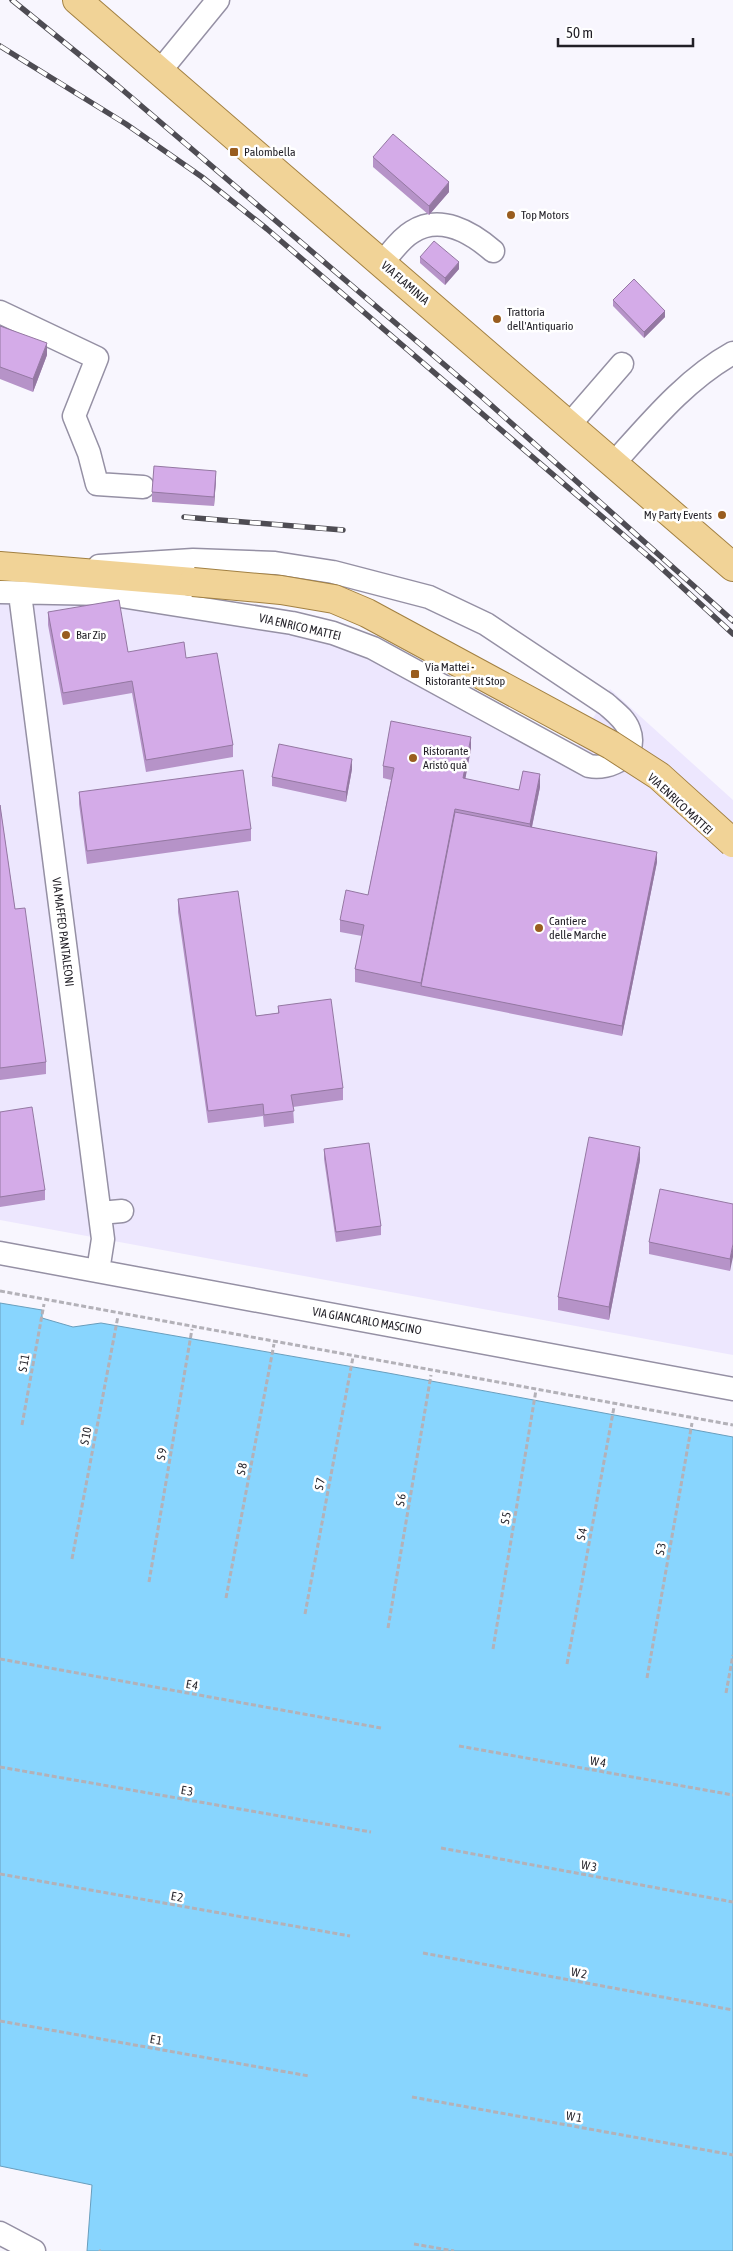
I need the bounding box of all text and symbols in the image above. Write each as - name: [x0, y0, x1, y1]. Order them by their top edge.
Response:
- scale bar: [558, 15, 693, 47]
- text: 50 m: [566, 24, 593, 41]
- place label: Palombella: [244, 145, 296, 159]
- marker: Palombella: [228, 146, 240, 158]
- place label: Top Motors: [521, 208, 569, 222]
- marker: Top Motors: [505, 209, 517, 221]
- street label: VIA FLAMINIA: [378, 258, 432, 308]
- place label: Trattoria dell'Antiquario: [507, 305, 574, 333]
- marker: Trattoria dell'Antiquario: [491, 313, 503, 325]
- place label: My Party Events: [644, 508, 712, 522]
- marker: My Party Events: [716, 509, 728, 521]
- street label: VIA ENRICO MATTEI: [258, 611, 342, 643]
- place label: Bar Zip: [76, 628, 107, 642]
- marker: Bar Zip: [60, 629, 72, 641]
- place label: Via Mattei - Ristorante Pit Stop: [425, 660, 506, 688]
- marker: Via Mattei - Ristorante Pit Stop: [409, 668, 421, 680]
- place label: Ristorante Aristò quà: [423, 744, 468, 772]
- marker: Ristorante Aristò quà: [407, 752, 419, 764]
- street label: VIA ENRICO MATTEI: [645, 770, 715, 838]
- street label: VIA MAFFEO PANTALEONI: [49, 877, 77, 987]
- place label: Cantiere delle Marche: [549, 914, 606, 942]
- marker: Cantiere delle Marche: [533, 922, 545, 934]
- street label: VIA GIANCARLO MASCINO: [311, 1304, 423, 1338]
- street label: S 11: [16, 1353, 33, 1373]
- street label: S 10: [77, 1425, 95, 1446]
- street label: S 9: [154, 1446, 170, 1461]
- street label: S 8: [234, 1461, 250, 1476]
- street label: S 7: [312, 1476, 328, 1491]
- street label: S 6: [393, 1492, 409, 1507]
- street label: S 5: [498, 1511, 514, 1525]
- street label: S 4: [574, 1526, 590, 1541]
- street label: S 3: [653, 1542, 669, 1556]
- street label: E 4: [185, 1677, 200, 1693]
- street label: W 4: [589, 1754, 607, 1770]
- street label: E 3: [180, 1783, 194, 1799]
- street label: W 3: [580, 1858, 598, 1874]
- street label: E 2: [170, 1889, 184, 1905]
- street label: W 2: [570, 1965, 588, 1981]
- street label: E 1: [149, 2032, 164, 2048]
- street label: W 1: [565, 2109, 583, 2125]

